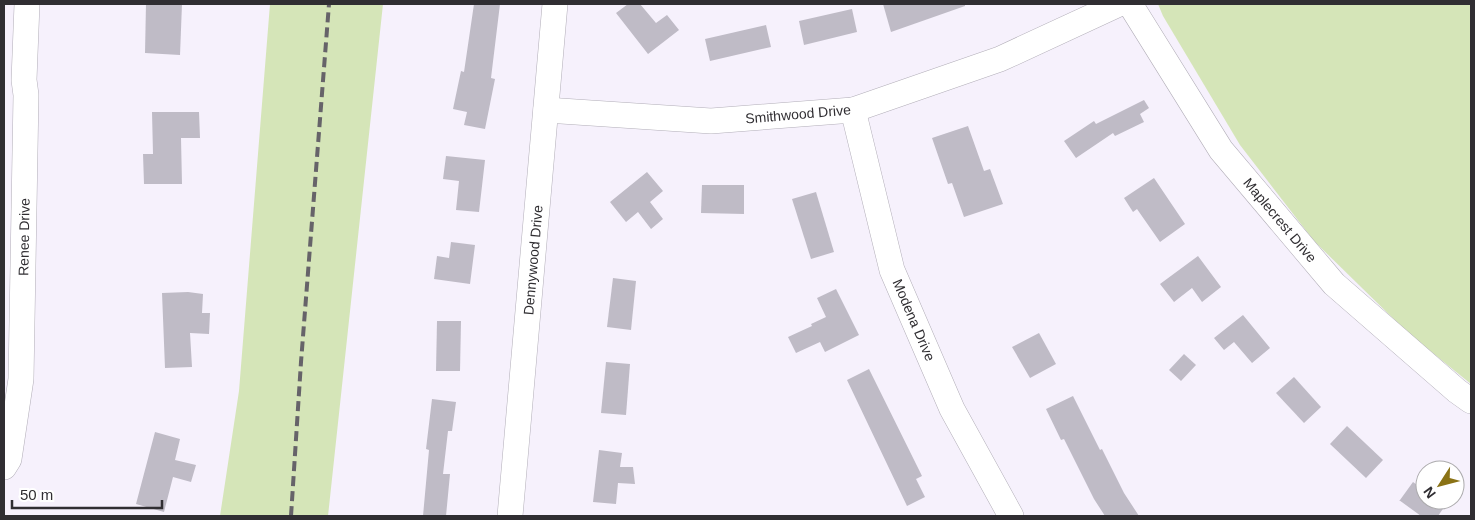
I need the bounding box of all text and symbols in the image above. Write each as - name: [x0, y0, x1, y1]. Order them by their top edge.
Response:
- street label: Smithwood Drive: [745, 101, 852, 127]
- street label: Maplecrest Drive: [1240, 175, 1320, 266]
- street label: Renee Drive: [15, 198, 33, 276]
- street label: Dennywood Drive: [520, 204, 546, 316]
- street label: Modena Drive: [890, 277, 938, 363]
- north arrow: [1415, 460, 1465, 510]
- scale bar: [12, 478, 162, 510]
- text: N: [1420, 484, 1439, 501]
- text: 50 m: [20, 486, 53, 503]

